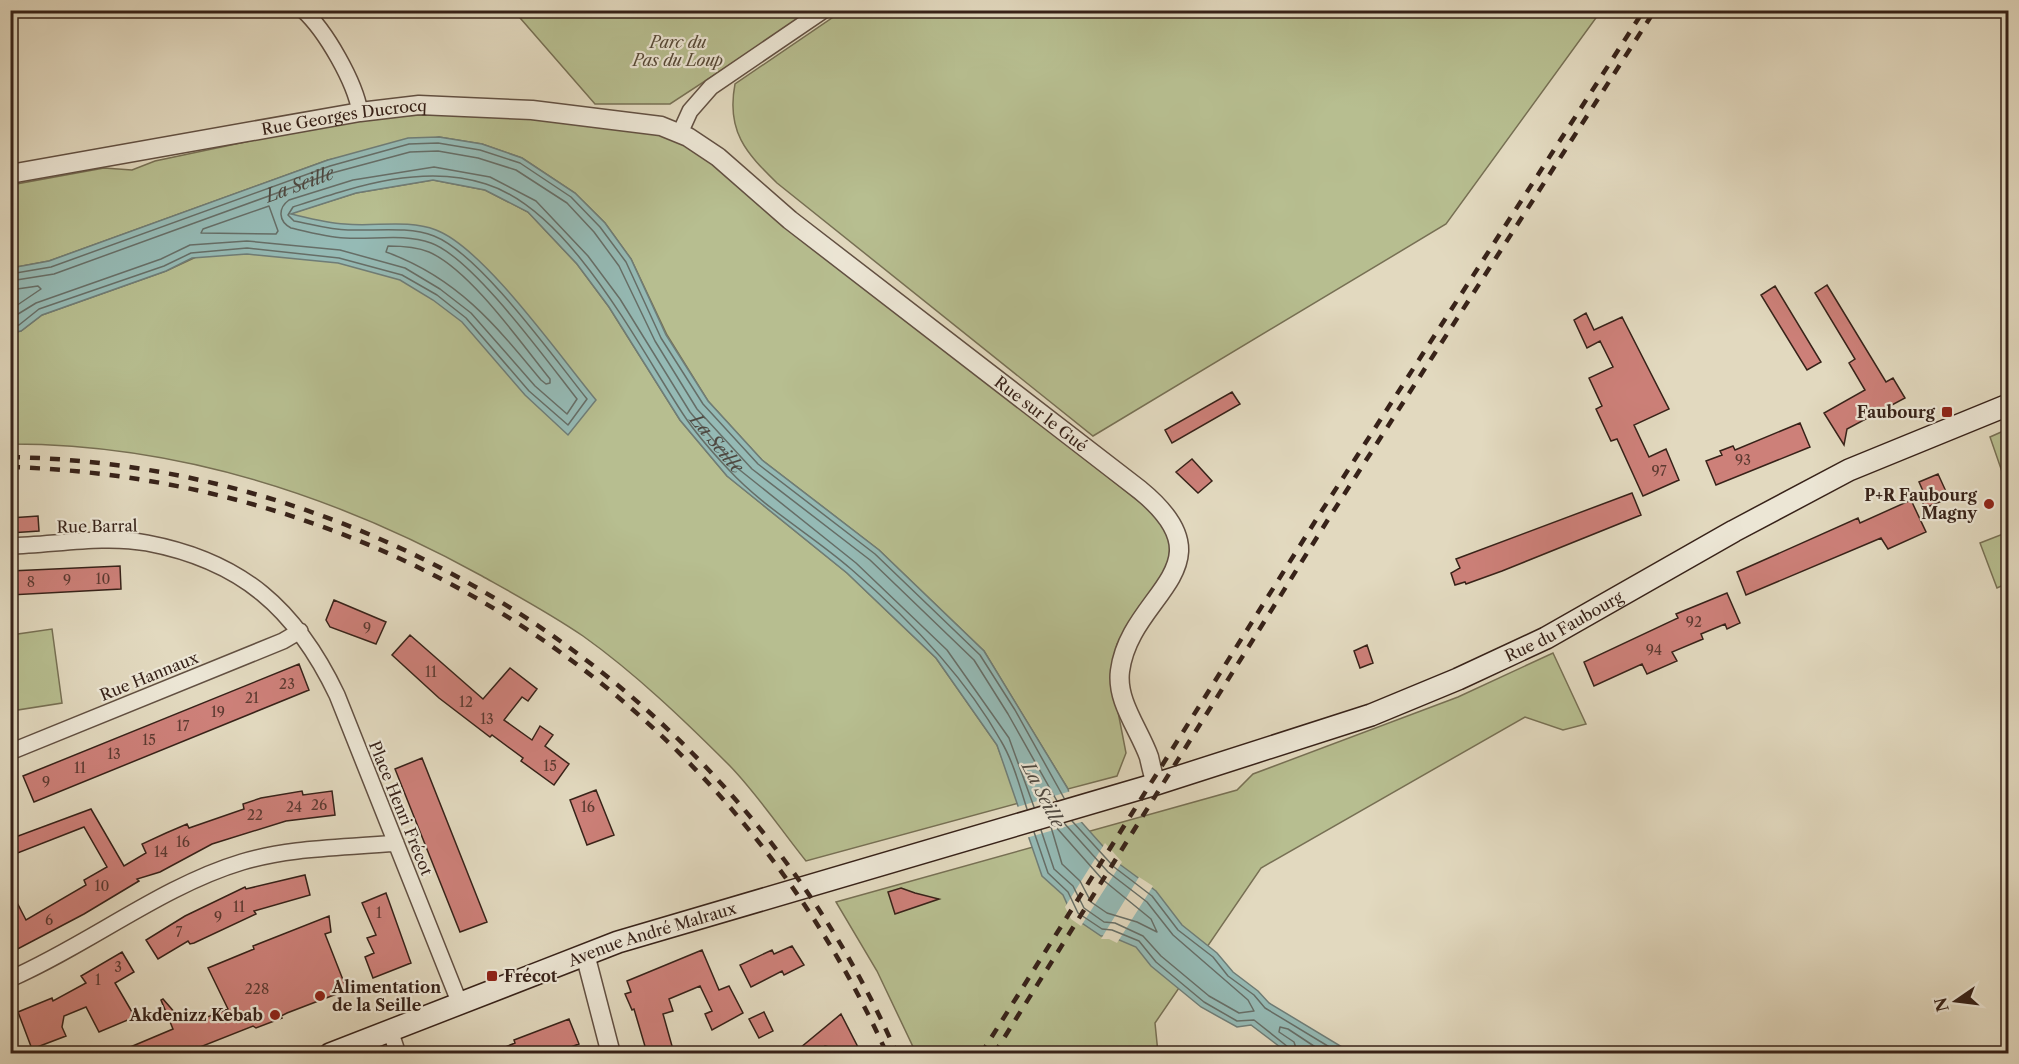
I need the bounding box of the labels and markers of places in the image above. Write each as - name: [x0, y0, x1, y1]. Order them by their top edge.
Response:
- place label: Faubourg: [1857, 402, 1936, 422]
- marker: Faubourg: [1940, 405, 1954, 419]
- place label: P+R Faubourg Magny: [1864, 485, 1978, 523]
- marker: P+R Faubourg Magny: [1982, 497, 1996, 511]
- place label: Frécot: [504, 966, 558, 986]
- marker: Frécot: [485, 969, 499, 983]
- place label: Alimentation de la Seille: [331, 977, 441, 1015]
- marker: Alimentation de la Seille: [313, 989, 327, 1003]
- place label: Akdenizz Kebab: [128, 1005, 263, 1025]
- marker: Akdenizz Kebab: [268, 1008, 282, 1022]

